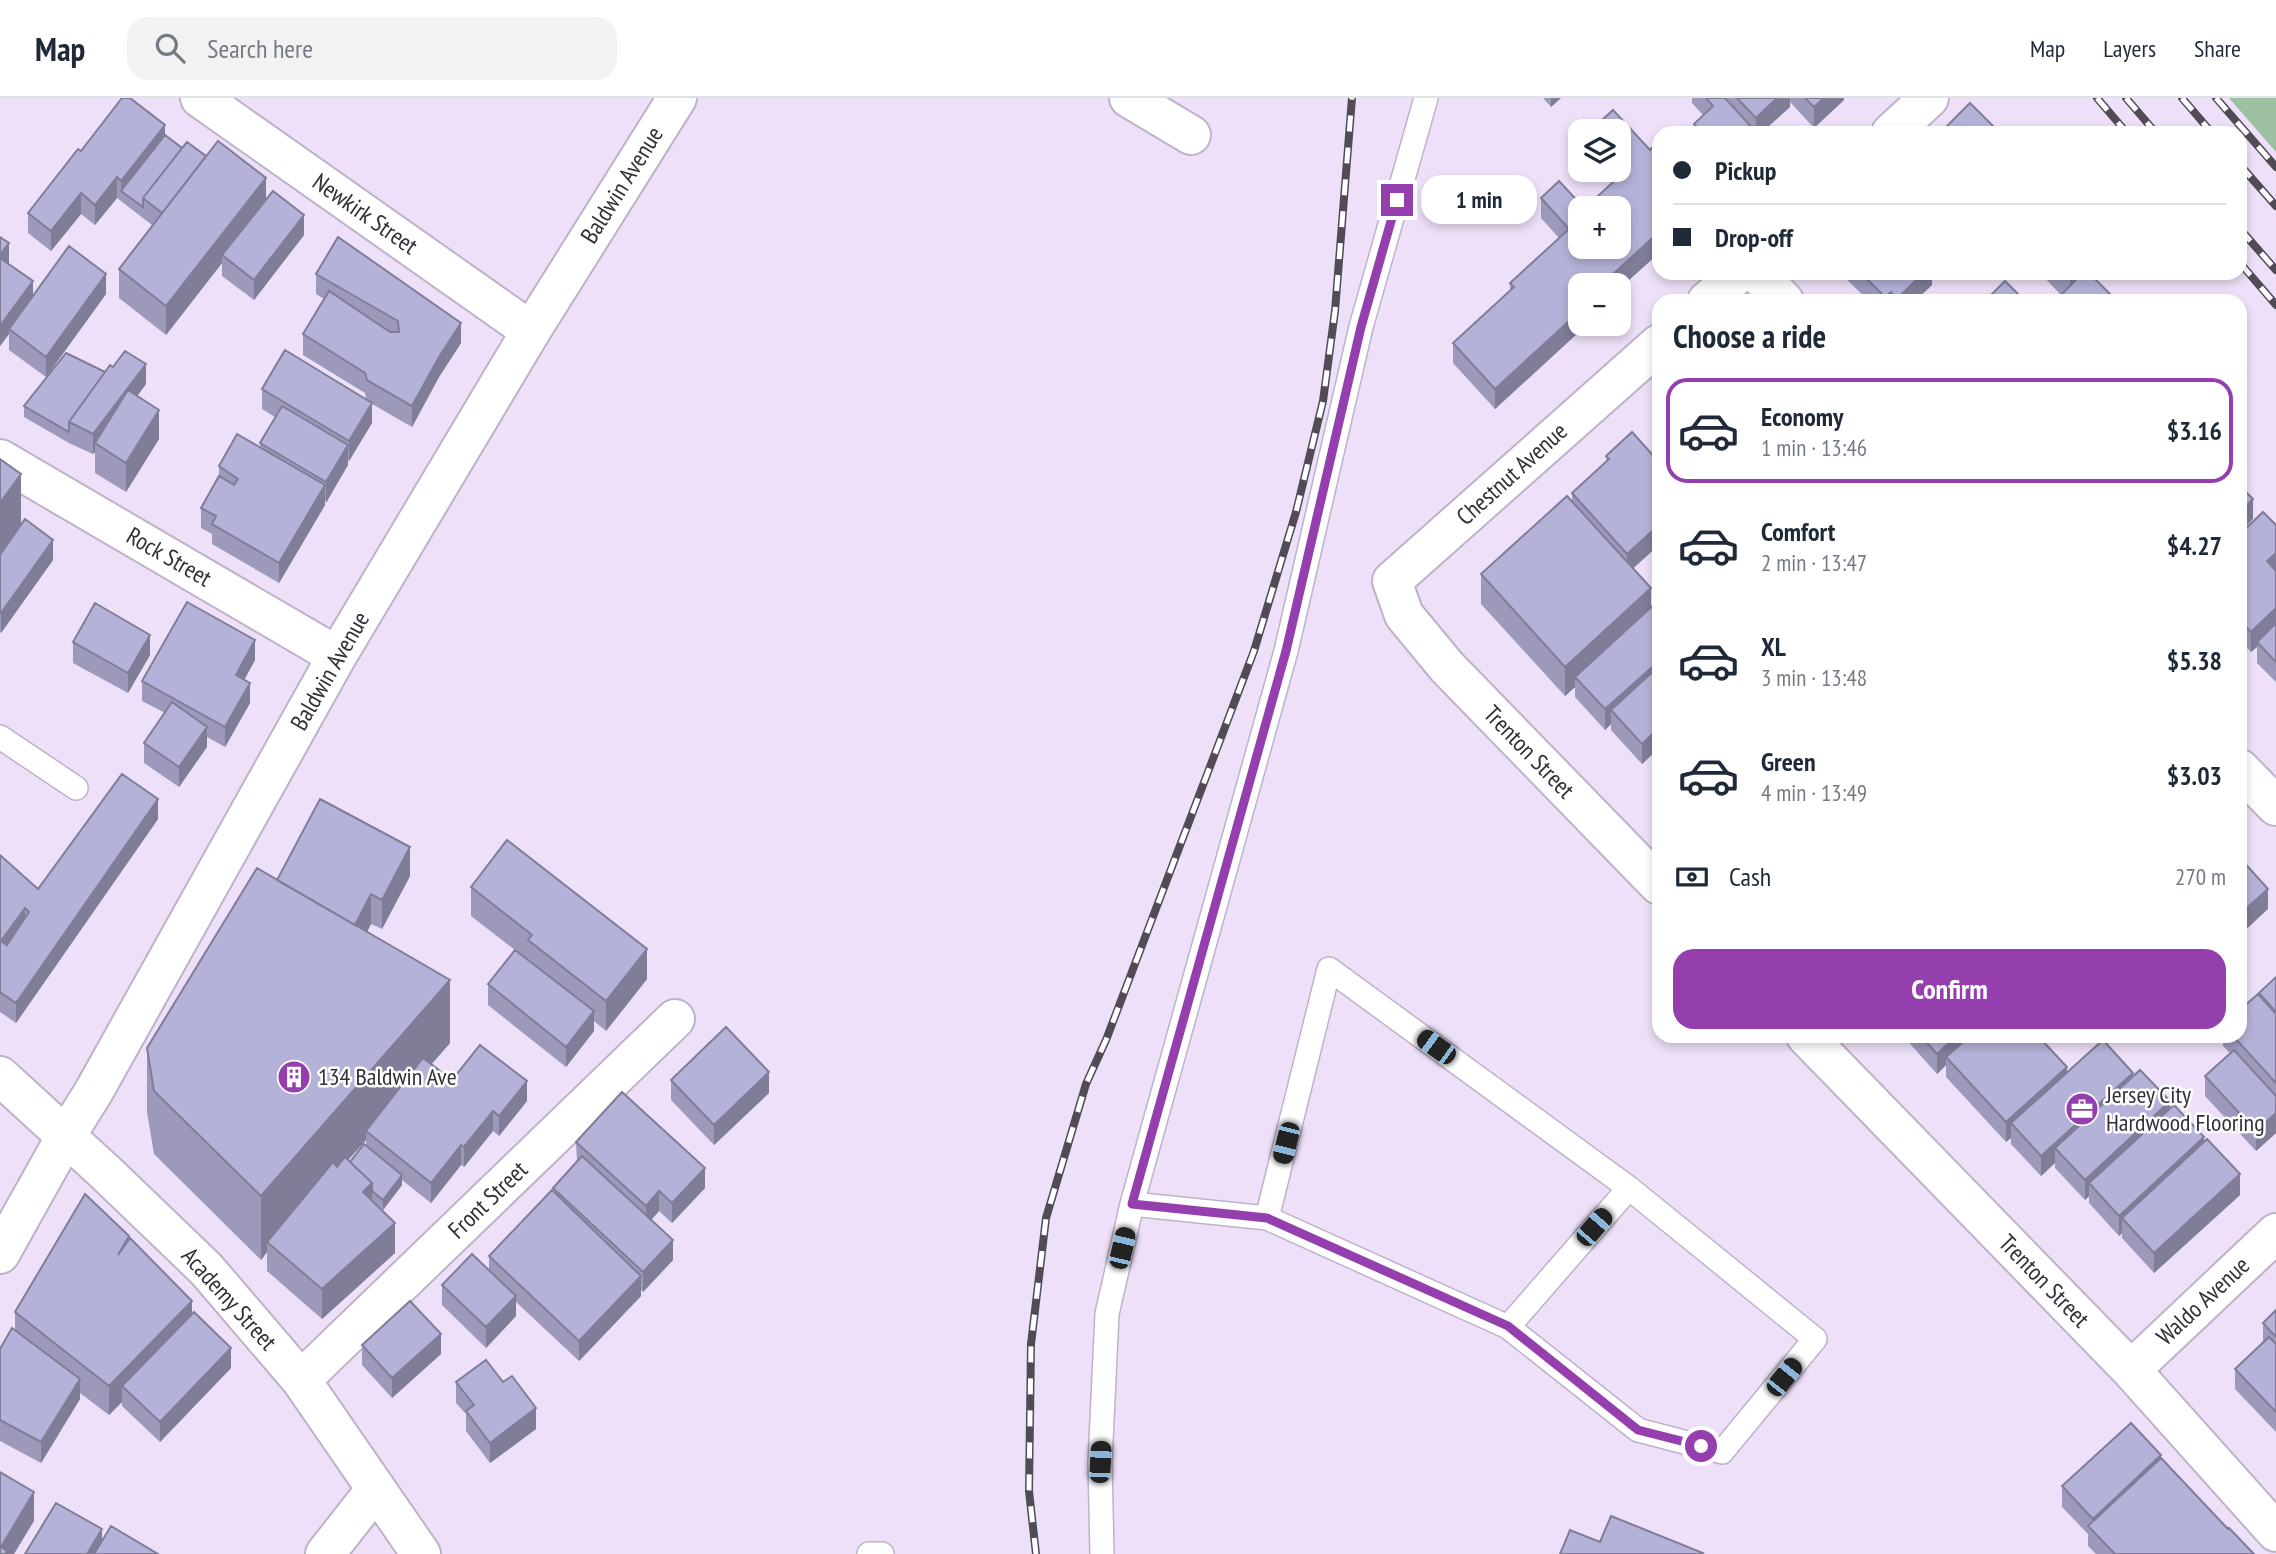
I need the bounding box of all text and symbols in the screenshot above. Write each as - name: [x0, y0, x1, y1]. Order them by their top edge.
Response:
- search box: [127, 17, 617, 80]
- text: Map: [35, 27, 85, 70]
- icon: search: [151, 29, 189, 67]
- text: Search here: [207, 32, 313, 65]
- text: Map: [2030, 33, 2065, 64]
- text: Layers: [2103, 33, 2156, 64]
- text: Share: [2194, 33, 2241, 64]
- map controls: [1568, 119, 1631, 336]
- button: layers: [1568, 119, 1631, 182]
- street label: Baldwin Avenue: [573, 121, 670, 249]
- text: Pickup: [1715, 154, 1776, 187]
- street label: Newkirk Street: [307, 166, 424, 261]
- callout: 1 min: [1422, 176, 1537, 224]
- route end: [1381, 184, 1413, 216]
- text: 1 min: [1456, 185, 1502, 214]
- button: +: [1568, 196, 1631, 259]
- text: Drop-off: [1715, 221, 1793, 254]
- button: −: [1568, 273, 1631, 336]
- text: Choose a ride: [1673, 315, 1826, 357]
- icon: car: [1677, 399, 1740, 462]
- text: Economy: [1761, 400, 1843, 433]
- text: $3.16: [2167, 414, 2222, 447]
- street label: Chestnut Avenue: [1450, 416, 1574, 532]
- text: 1 min · 13:46: [1761, 433, 1867, 462]
- icon: car: [1677, 514, 1740, 577]
- text: Comfort: [1761, 515, 1835, 548]
- street label: Rock Street: [121, 520, 218, 593]
- text: $4.27: [2167, 529, 2222, 562]
- text: 2 min · 13:47: [1761, 548, 1867, 577]
- street label: Baldwin Avenue: [283, 606, 376, 736]
- icon: car: [1677, 629, 1740, 692]
- text: XL: [1761, 630, 1786, 663]
- text: $5.38: [2167, 644, 2222, 677]
- text: 3 min · 13:48: [1761, 663, 1867, 692]
- street label: Trenton Street: [1477, 699, 1582, 805]
- icon: car: [1677, 744, 1740, 807]
- text: Green: [1761, 745, 1816, 778]
- text: $3.03: [2167, 759, 2222, 792]
- text: 4 min · 13:49: [1761, 778, 1867, 807]
- icon: cash: [1673, 858, 1711, 896]
- text: Cash: [1729, 860, 1771, 893]
- text: 270 m: [2175, 862, 2226, 891]
- button: Confirm: [1673, 949, 2226, 1029]
- car: [1413, 1026, 1460, 1068]
- building icon: 134 Baldwin Ave: [275, 1058, 313, 1096]
- place label: 134 Baldwin Ave: [318, 1061, 457, 1092]
- place label: Jersey City Hardwood Flooring: [2105, 1079, 2265, 1138]
- office icon: Jersey City Hardwood Flooring: [2063, 1090, 2101, 1128]
- car: [1271, 1120, 1302, 1166]
- street label: Front Street: [441, 1154, 534, 1245]
- car: [1573, 1204, 1616, 1250]
- car: [1108, 1225, 1137, 1271]
- street label: Trenton Street: [1992, 1228, 2097, 1334]
- street label: Academy Street: [175, 1241, 284, 1357]
- street label: Waldo Avenue: [2150, 1250, 2256, 1352]
- car: [1763, 1354, 1806, 1400]
- route start: [1685, 1430, 1717, 1462]
- car: [1089, 1440, 1112, 1484]

